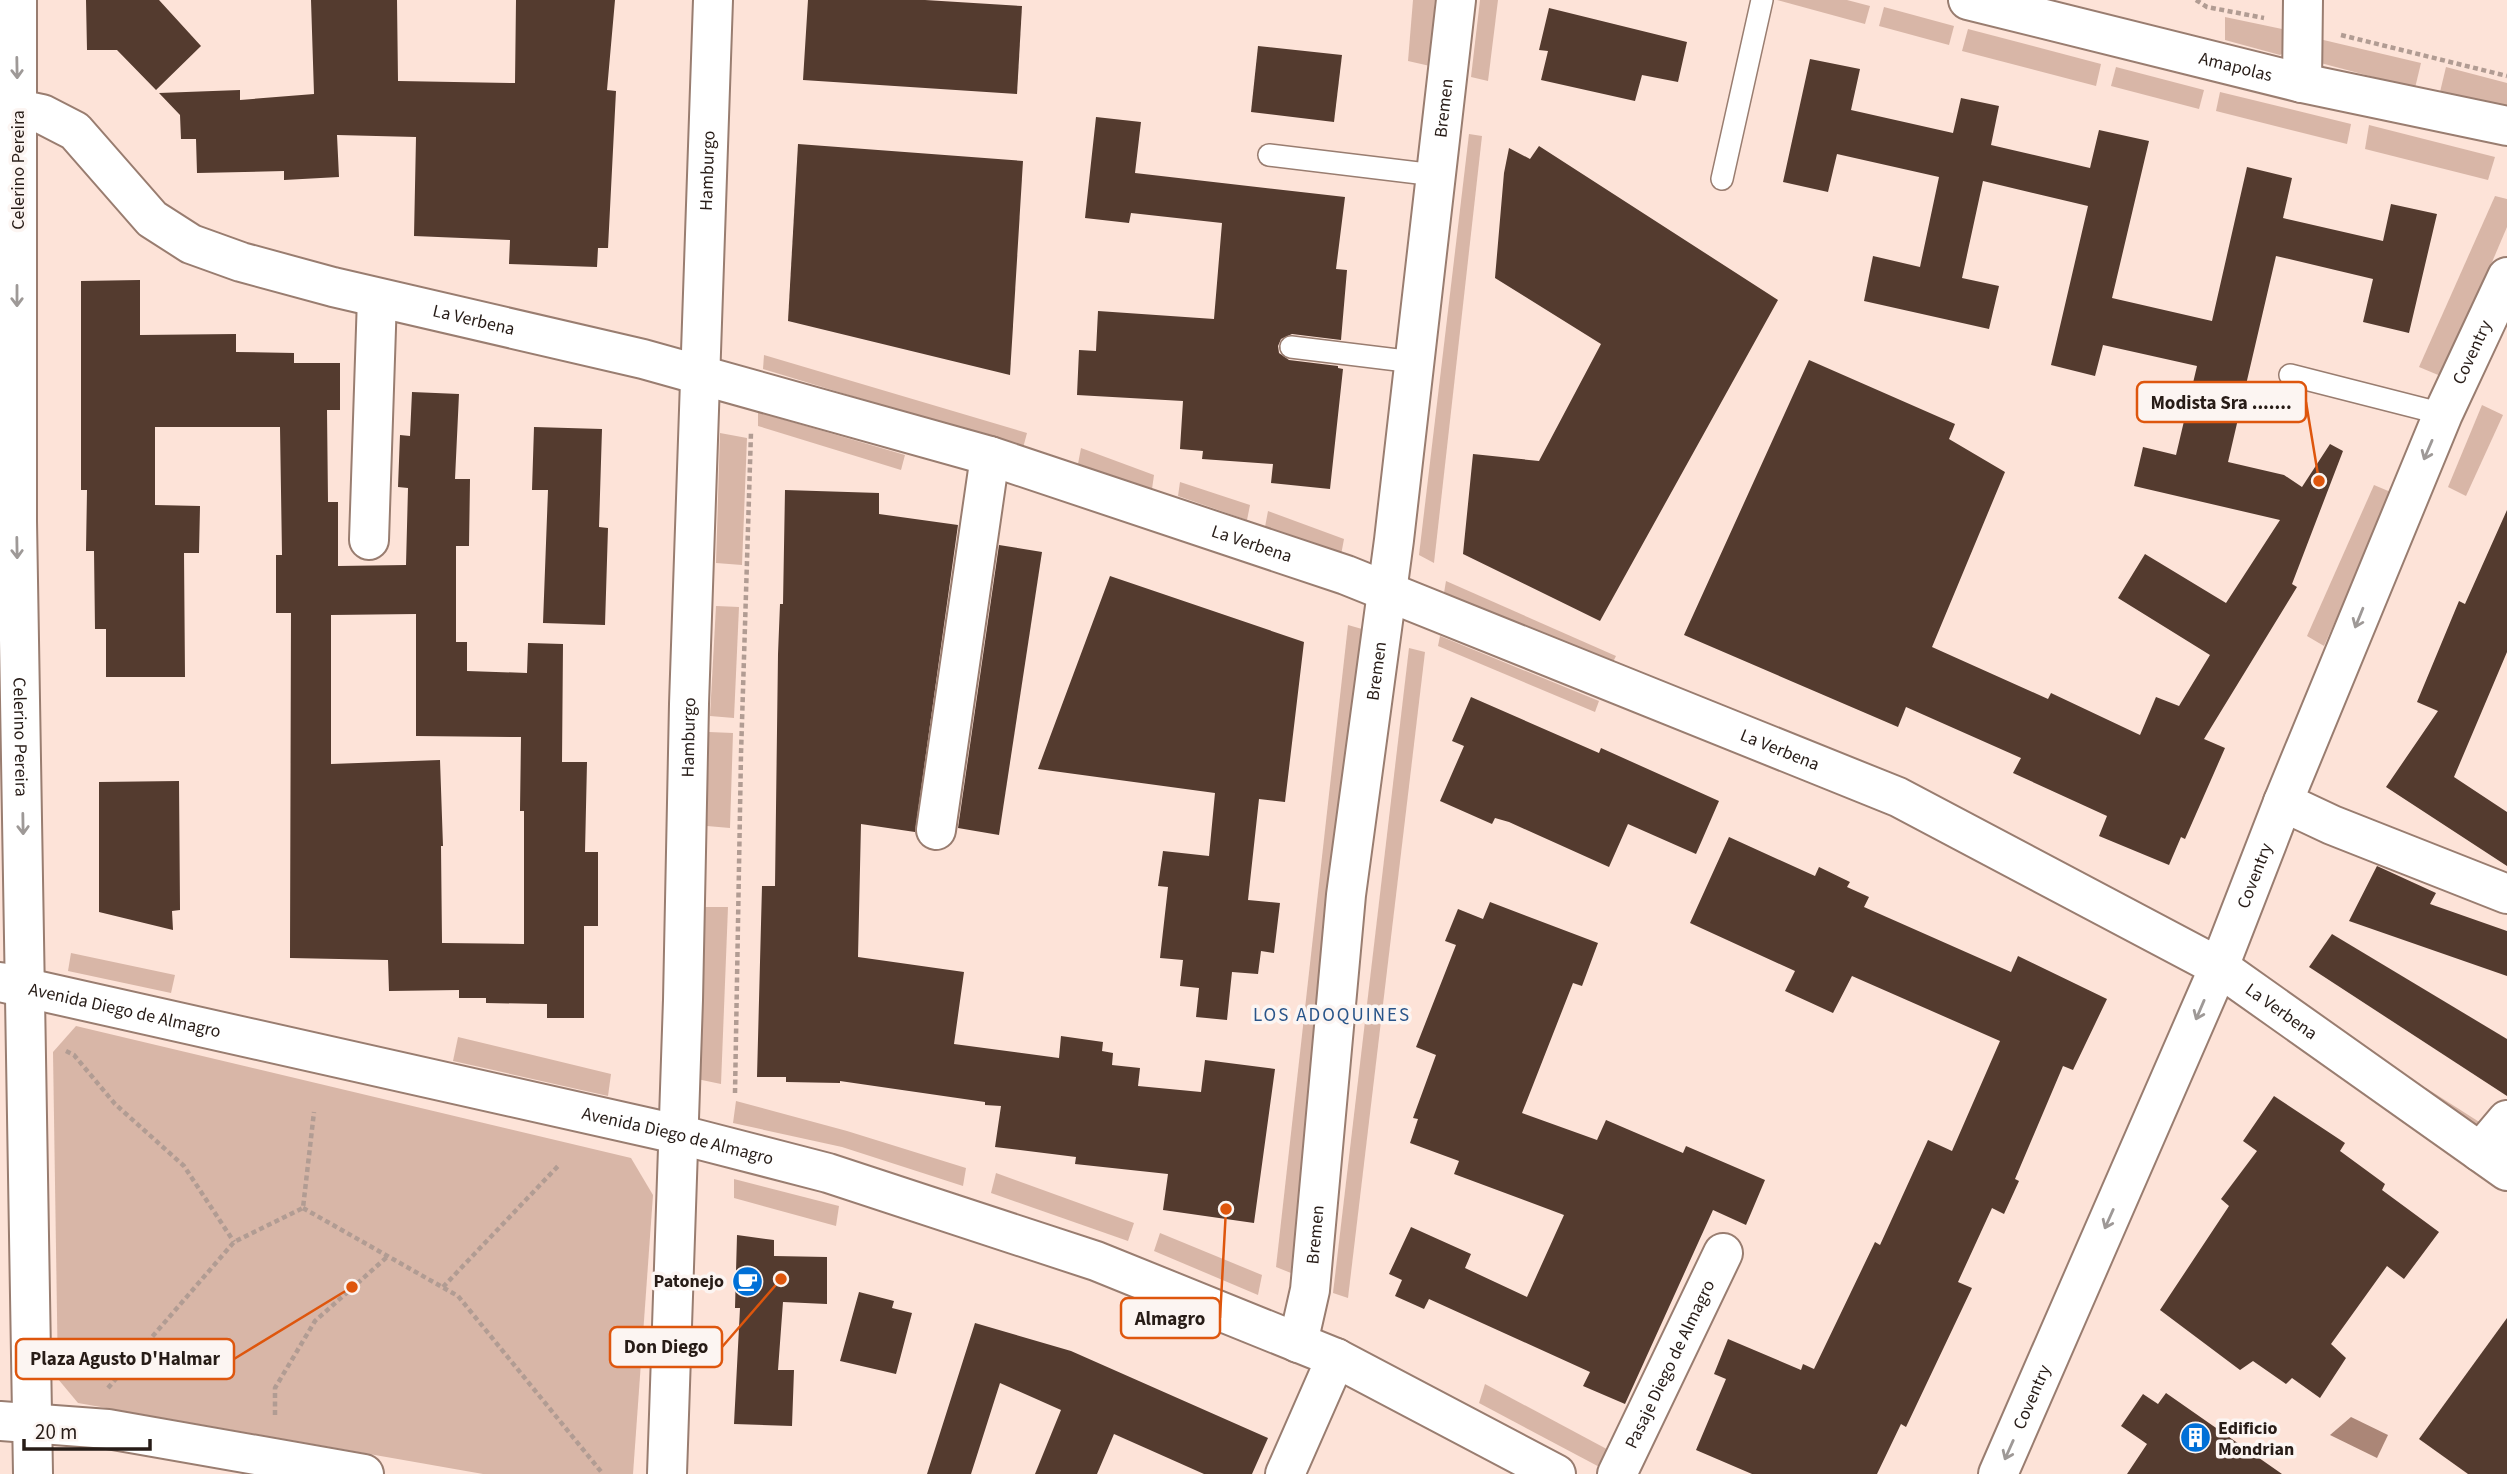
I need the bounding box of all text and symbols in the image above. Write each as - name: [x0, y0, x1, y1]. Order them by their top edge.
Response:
- street label: Amapolas: [2197, 45, 2275, 88]
- one-way arrow: [11, 56, 24, 79]
- street label: Bremen: [1428, 77, 1459, 139]
- street label: Celerino Pereira: [6, 110, 31, 230]
- street label: Hamburgo: [693, 130, 721, 211]
- one-way arrow: [10, 284, 24, 307]
- street label: La Verbena: [430, 298, 517, 341]
- street label: Coventry: [2446, 315, 2498, 388]
- callout: Modista Sra .......: [2137, 382, 2306, 422]
- text: Modista Sra .......: [2150, 390, 2292, 417]
- one-way arrow: [2421, 439, 2434, 461]
- street label: La Verbena: [1208, 518, 1295, 569]
- one-way arrow: [11, 536, 24, 559]
- one-way arrow: [2351, 606, 2364, 628]
- street label: Bremen: [1360, 640, 1393, 702]
- street label: Celerino Pereira: [7, 677, 34, 797]
- street label: Hamburgo: [675, 697, 702, 778]
- street label: La Verbena: [1737, 722, 1823, 777]
- one-way arrow: [16, 812, 29, 835]
- street label: Coventry: [2230, 839, 2279, 912]
- street label: Avenida Diego de Almagro: [26, 976, 223, 1044]
- street label: La Verbena: [2240, 977, 2323, 1046]
- one-way arrow: [2193, 999, 2206, 1021]
- district label: LOS ADOQUINES: [1253, 1002, 1411, 1029]
- street label: Avenida Diego de Almagro: [580, 1101, 776, 1171]
- street label: Bremen: [1300, 1204, 1330, 1265]
- one-way arrow: [2102, 1208, 2115, 1229]
- cafe icon: Patonejo: [730, 1264, 764, 1298]
- place label: Patonejo: [654, 1269, 724, 1294]
- street label: Pasaje Diego de Almagro: [1619, 1275, 1721, 1453]
- callout: Almagro: [1121, 1298, 1220, 1338]
- text: Almagro: [1134, 1306, 1205, 1333]
- callout: Don Diego: [610, 1327, 722, 1367]
- text: Don Diego: [624, 1334, 708, 1361]
- callout: Plaza Agusto D'Halmar: [16, 1339, 234, 1379]
- text: Plaza Agusto D'Halmar: [30, 1346, 220, 1373]
- street label: Coventry: [2006, 1360, 2057, 1433]
- scale bar: [24, 1408, 150, 1452]
- place label: Edificio Mondrian: [2218, 1416, 2294, 1462]
- text: 20 m: [35, 1417, 77, 1447]
- building icon: Edificio Mondrian: [2178, 1421, 2212, 1455]
- one-way arrow: [2002, 1439, 2015, 1460]

